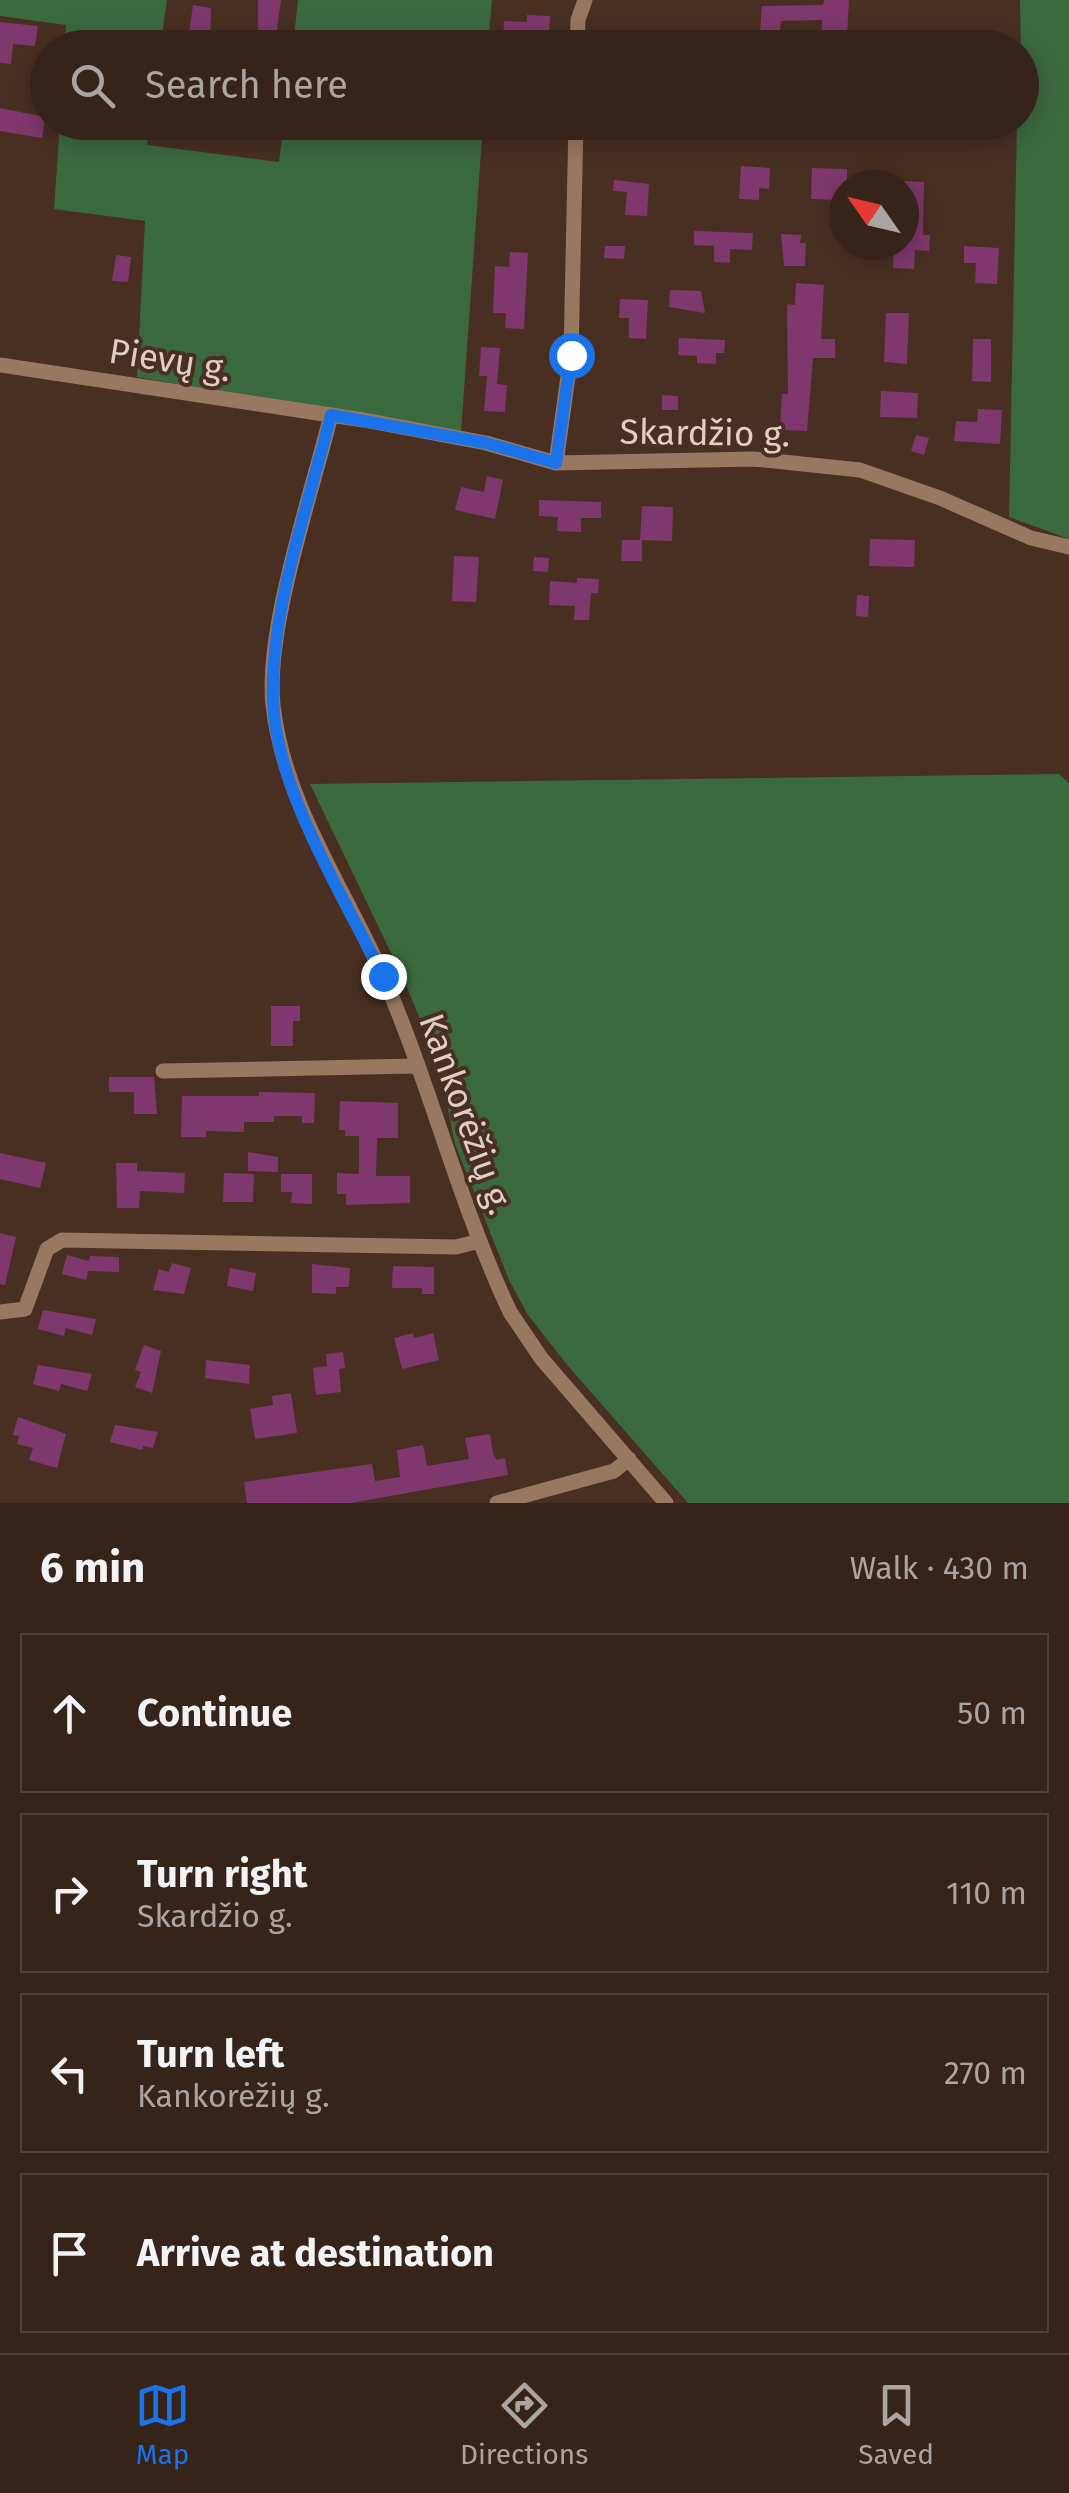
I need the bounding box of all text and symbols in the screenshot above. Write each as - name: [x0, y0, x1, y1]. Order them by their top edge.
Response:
- search box: [30, 30, 1039, 140]
- icon: search: [65, 58, 120, 113]
- text: Search here: [145, 62, 348, 108]
- north arrow: [829, 170, 919, 260]
- street label: Pievų g.: [106, 330, 234, 390]
- route start: [549, 333, 595, 379]
- street label: Skardžio g.: [619, 411, 791, 455]
- route end: [361, 954, 407, 1000]
- street label: Kankorėžių g.: [410, 1008, 522, 1220]
- text: 6 min: [40, 1543, 145, 1593]
- text: Walk · 430 m: [850, 1549, 1029, 1587]
- icon: ahead: [42, 1686, 97, 1741]
- text: Continue: [137, 1690, 292, 1736]
- text: 50 m: [957, 1694, 1027, 1732]
- text: Turn right: [137, 1851, 307, 1897]
- icon: right: [42, 1866, 97, 1921]
- text: 110 m: [946, 1874, 1027, 1912]
- text: Skardžio g.: [137, 1897, 293, 1935]
- text: Turn left: [137, 2031, 284, 2077]
- icon: left: [42, 2046, 97, 2101]
- text: 270 m: [944, 2054, 1027, 2092]
- text: Kankorėžių g.: [137, 2077, 330, 2115]
- icon: arrive: [42, 2226, 97, 2281]
- text: Arrive at destination: [137, 2230, 494, 2276]
- tab: Map: [135, 2378, 190, 2471]
- tab: Directions: [460, 2378, 588, 2471]
- tab: Saved: [858, 2378, 934, 2471]

